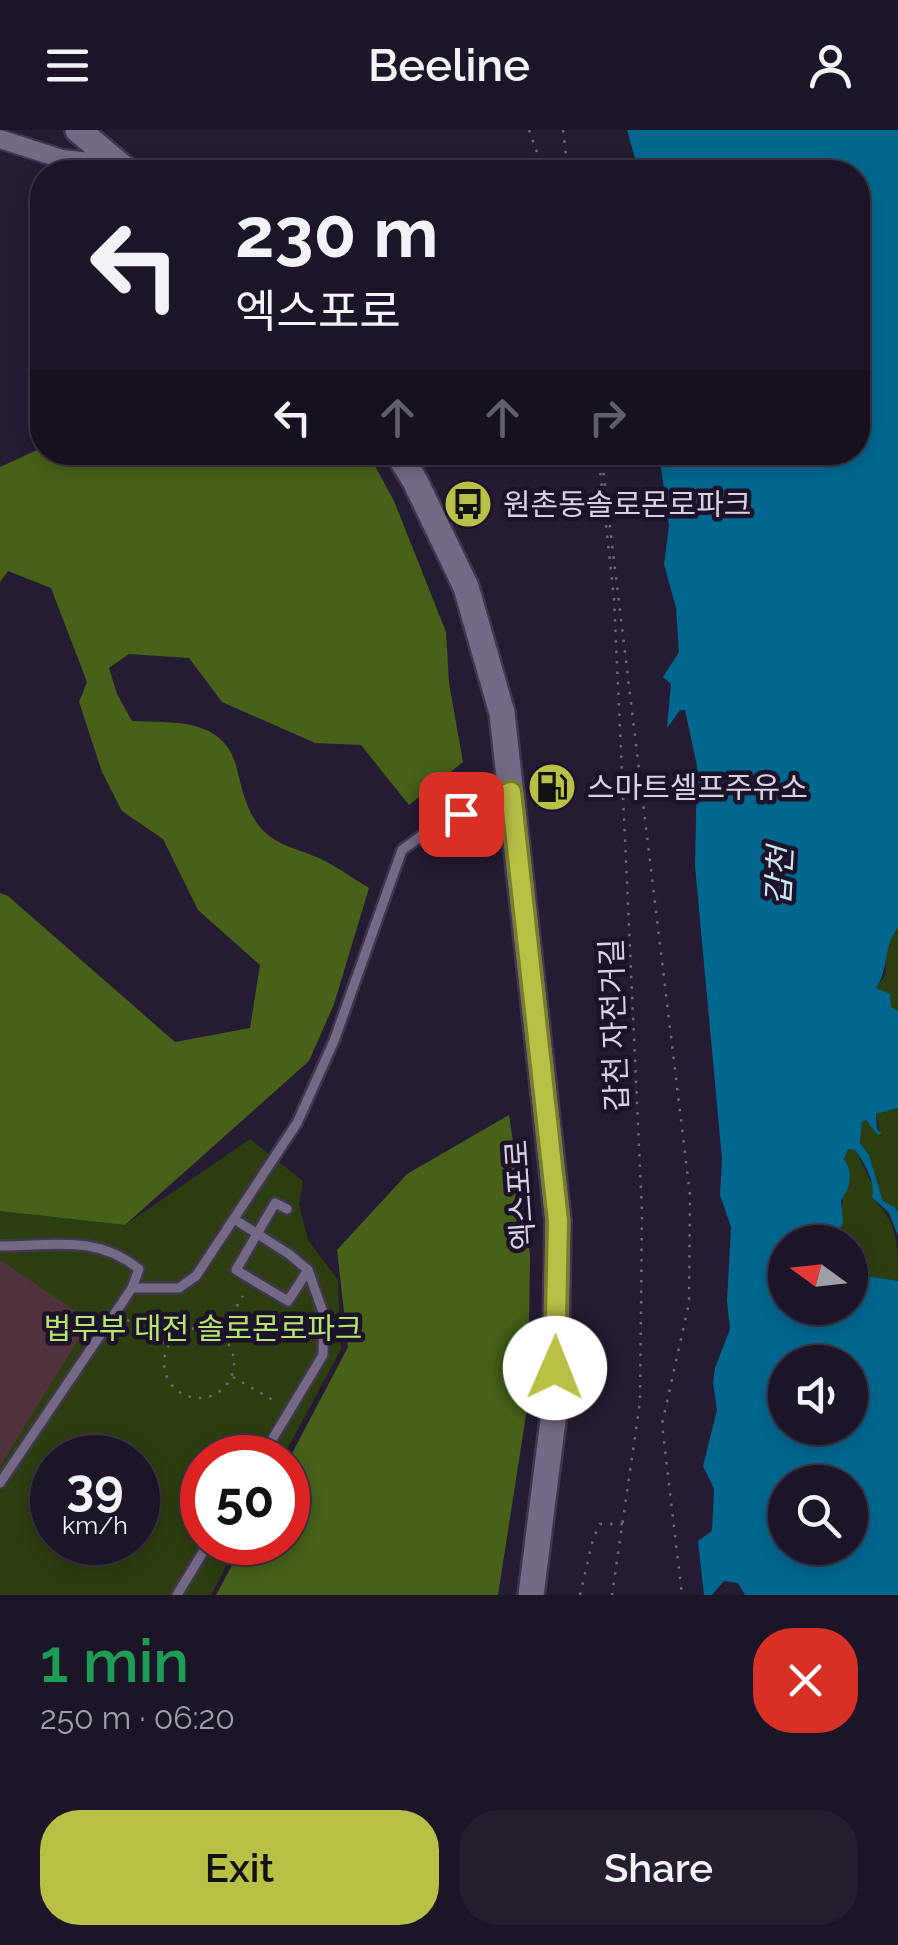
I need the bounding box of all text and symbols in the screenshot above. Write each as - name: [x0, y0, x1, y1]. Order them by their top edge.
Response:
- icon: menu: [40, 38, 95, 93]
- icon: person: [803, 38, 858, 93]
- text: Beeline: [368, 39, 530, 92]
- text: 230 m: [235, 191, 439, 273]
- icon: left: [70, 200, 200, 330]
- text: 엑스포로: [235, 285, 401, 338]
- icon: left: [265, 390, 320, 445]
- icon: ahead: [370, 390, 425, 445]
- icon: ahead: [475, 390, 530, 445]
- icon: right: [580, 390, 635, 445]
- bus stop icon: 원촌동솔로몬로파크: [442, 478, 494, 530]
- place label: 원촌동솔로몬로파크: [503, 487, 751, 522]
- fuel station icon: 스마트셀프주유소: [526, 761, 578, 813]
- place label: 스마트셀프주유소: [587, 770, 808, 805]
- pin: [419, 772, 504, 857]
- icon: arrive: [434, 787, 489, 842]
- water label: 갑천: [759, 842, 799, 906]
- street label: 갑천 자전거길: [593, 938, 635, 1112]
- street label: 엑스포로: [499, 1139, 541, 1251]
- north arrow: [768, 1225, 868, 1325]
- map controls: [768, 1225, 868, 1565]
- park label: 법무부 대전 솔로몬로파크: [44, 1311, 362, 1346]
- position arrow: [503, 1316, 607, 1420]
- button: sound: [768, 1345, 868, 1445]
- speed limit sign: 50: [180, 1435, 310, 1565]
- text: 39: [66, 1458, 124, 1517]
- button: search: [768, 1465, 868, 1565]
- text: km/h: [62, 1510, 128, 1540]
- text: 1 min: [40, 1626, 189, 1696]
- button: close: [753, 1628, 858, 1733]
- text: 250 m · 06:20: [40, 1699, 235, 1736]
- button: Exit: [40, 1810, 439, 1925]
- button: Share: [459, 1810, 858, 1925]

